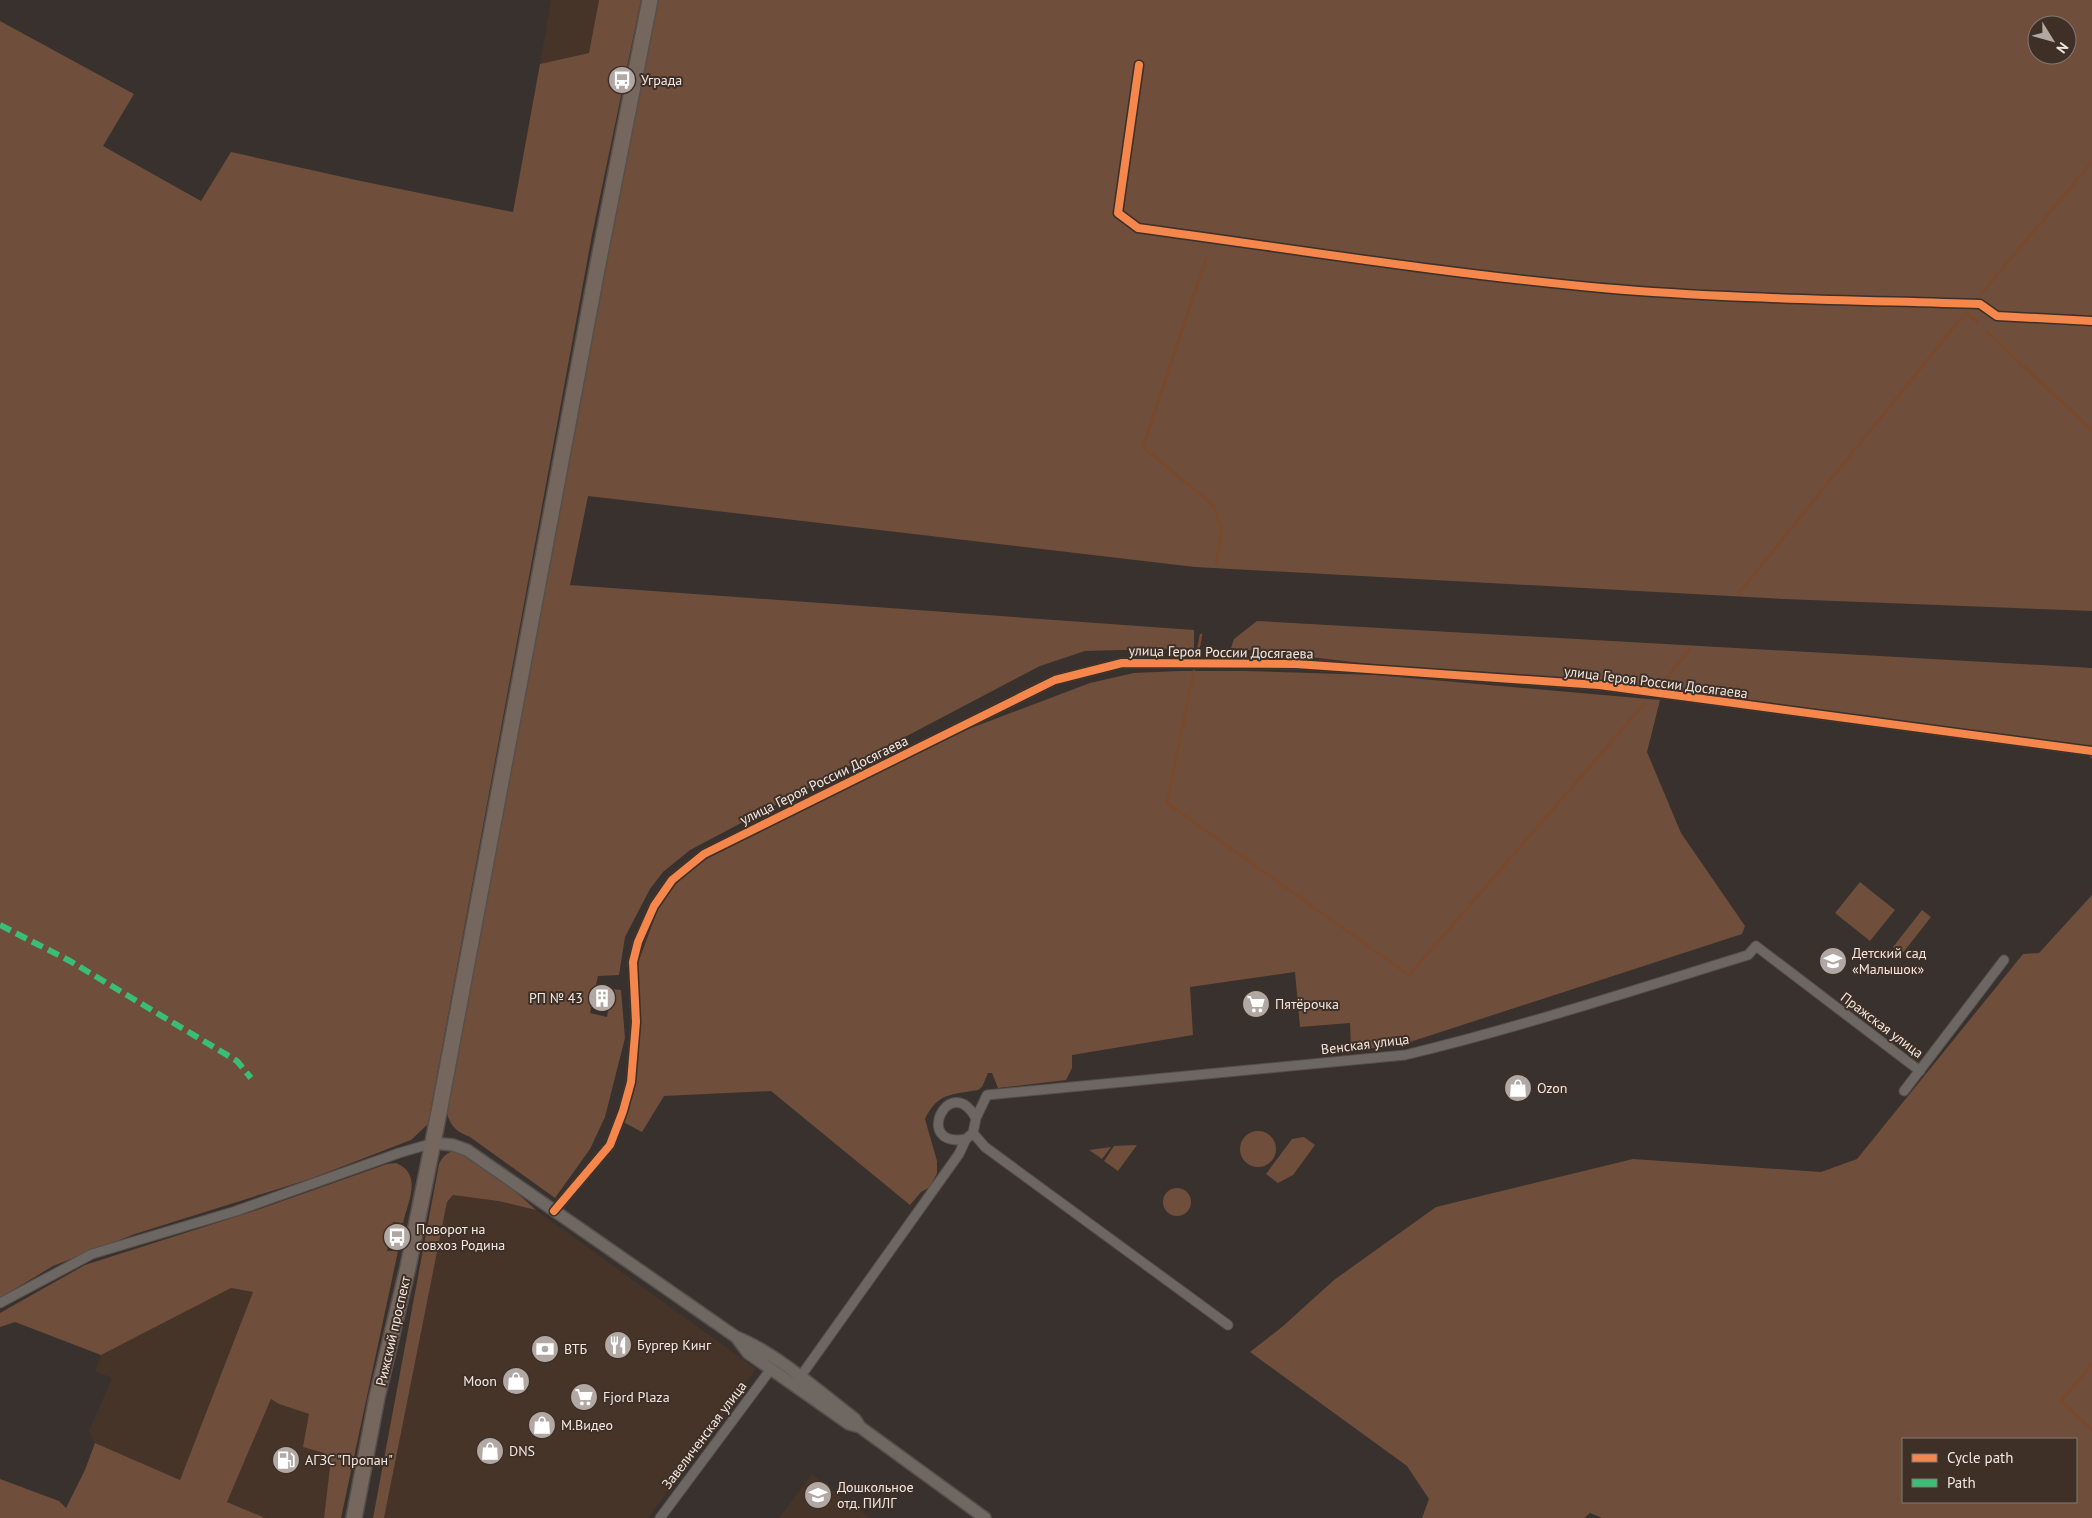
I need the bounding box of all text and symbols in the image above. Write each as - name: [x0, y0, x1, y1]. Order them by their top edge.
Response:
- north arrow: [2027, 15, 2077, 65]
- text: N: [2052, 39, 2072, 57]
- bus stop icon: Уграда: [607, 65, 637, 95]
- place label: Уграда: [641, 71, 682, 89]
- street label: улица Героя России Досягаева: [1128, 641, 1314, 663]
- street label: улица Героя России Досягаева: [1563, 662, 1749, 702]
- street label: улица Героя России Досягаева: [737, 731, 911, 829]
- place label: Детский сад «Малышок»: [1852, 944, 1927, 978]
- school or university icon: Детский сад «Малышок»: [1818, 946, 1848, 976]
- building icon: РП № 43: [587, 983, 617, 1013]
- street label: Пражская улица: [1837, 988, 1927, 1062]
- place label: РП № 43: [529, 989, 583, 1007]
- supermarket icon: Пятёрочка: [1241, 989, 1271, 1019]
- place label: Пятёрочка: [1275, 995, 1339, 1013]
- street label: Венская улица: [1320, 1030, 1410, 1058]
- shop icon: Ozon: [1503, 1073, 1533, 1103]
- place label: Ozon: [1537, 1079, 1567, 1097]
- place label: Поворот на совхоз Родина: [416, 1220, 505, 1254]
- bus stop icon: Поворот на совхоз Родина: [382, 1222, 412, 1252]
- street label: Рижский проспект: [372, 1274, 414, 1388]
- restaurant icon: Бургер Кинг: [603, 1330, 633, 1360]
- bank icon: ВТБ: [530, 1334, 560, 1364]
- place label: Бургер Кинг: [637, 1336, 712, 1354]
- place label: ВТБ: [564, 1340, 588, 1358]
- shop icon: Moon: [501, 1366, 531, 1396]
- place label: Moon: [463, 1372, 497, 1390]
- street label: Завеличенская улица: [658, 1377, 750, 1493]
- supermarket icon: Fjord Plaza: [569, 1382, 599, 1412]
- place label: Fjord Plaza: [603, 1388, 670, 1406]
- shop icon: М.Видео: [527, 1410, 557, 1440]
- place label: М.Видео: [561, 1416, 613, 1434]
- shop icon: DNS: [475, 1436, 505, 1466]
- legend: [1902, 1438, 2077, 1503]
- place label: DNS: [509, 1442, 535, 1460]
- fuel station icon: АГЗС "Пропан": [271, 1445, 301, 1475]
- text: Cycle path: [1947, 1448, 2013, 1467]
- place label: АГЗС "Пропан": [305, 1451, 393, 1469]
- text: Path: [1947, 1473, 1976, 1492]
- place label: Дошкольное отд. ПИЛГ: [837, 1478, 914, 1512]
- school or university icon: Дошкольное отд. ПИЛГ: [803, 1480, 833, 1510]

